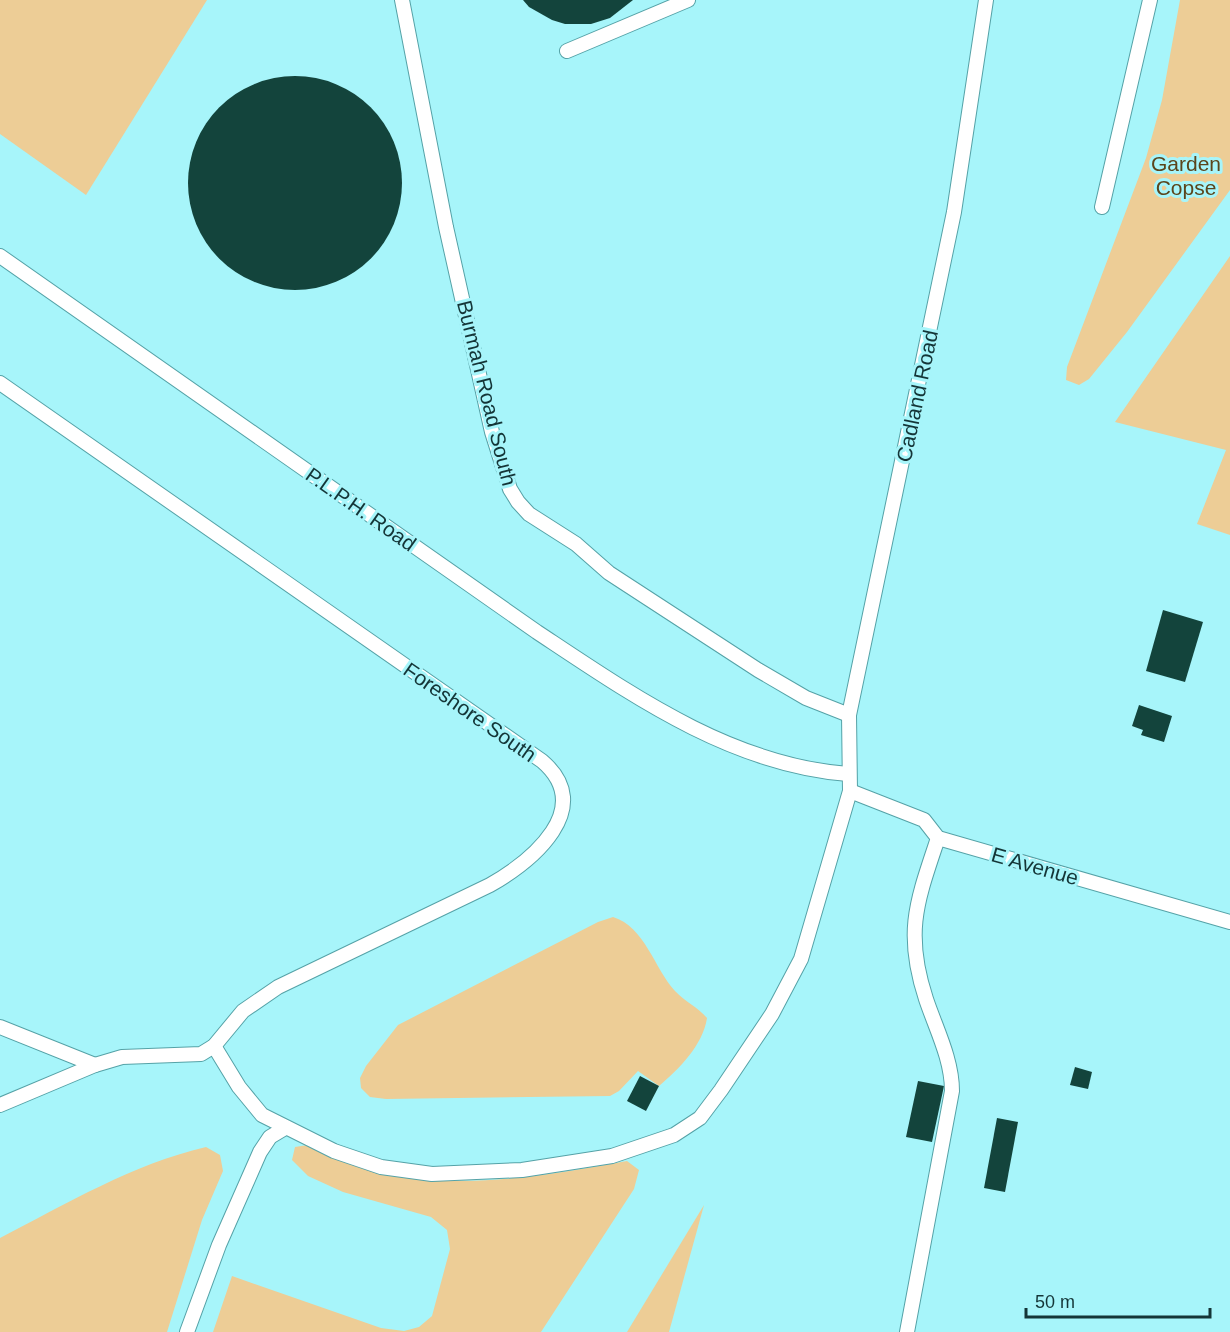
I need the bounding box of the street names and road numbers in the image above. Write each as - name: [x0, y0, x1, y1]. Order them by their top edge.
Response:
- street label: Burmah Road South: [453, 298, 521, 488]
- street label: Cadland Road: [892, 328, 942, 464]
- street label: P.L.P.H. Road: [302, 463, 420, 555]
- street label: Foreshore South: [399, 658, 541, 766]
- street label: E Avenue: [989, 843, 1081, 889]

